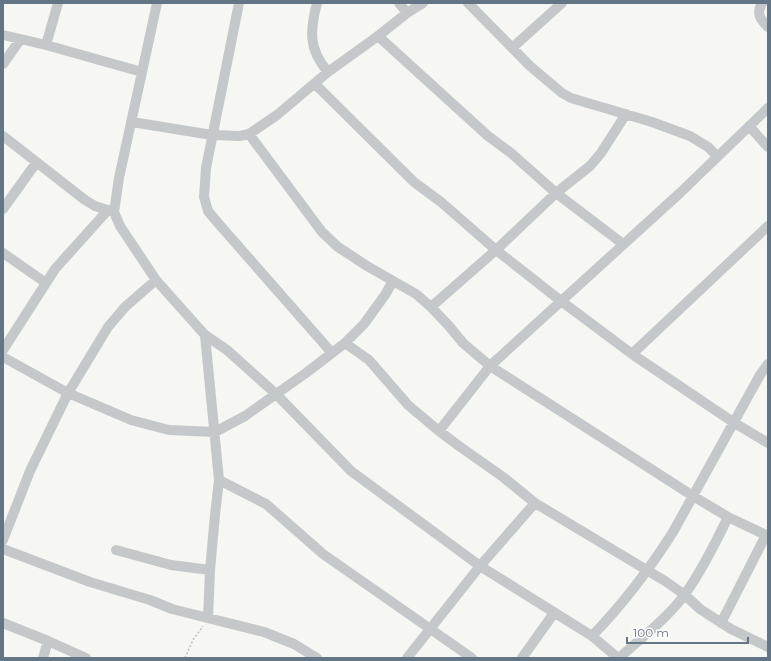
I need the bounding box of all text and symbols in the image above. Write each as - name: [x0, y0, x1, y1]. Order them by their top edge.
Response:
- scale bar: [627, 619, 748, 645]
- text: 100 m: [633, 625, 669, 640]

